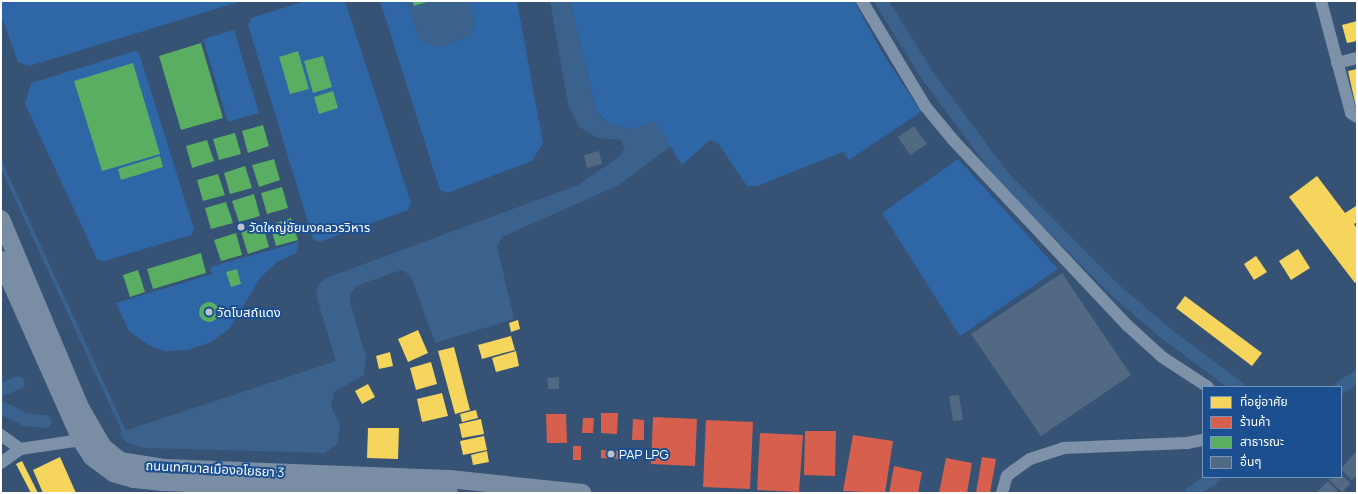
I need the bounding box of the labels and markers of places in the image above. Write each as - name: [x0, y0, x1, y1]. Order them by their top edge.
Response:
- place label: วัดใหญ่ชัยมงคลวรวิหาร: [249, 219, 370, 235]
- marker: วัดใหญ่ชัยมงคลวรวิหาร: [236, 222, 246, 232]
- place label: วัดโบสถ์แดง: [217, 304, 281, 320]
- marker: วัดโบสถ์แดง: [204, 307, 214, 317]
- place label: PAP LPG: [619, 446, 669, 462]
- marker: PAP LPG: [606, 449, 616, 459]

